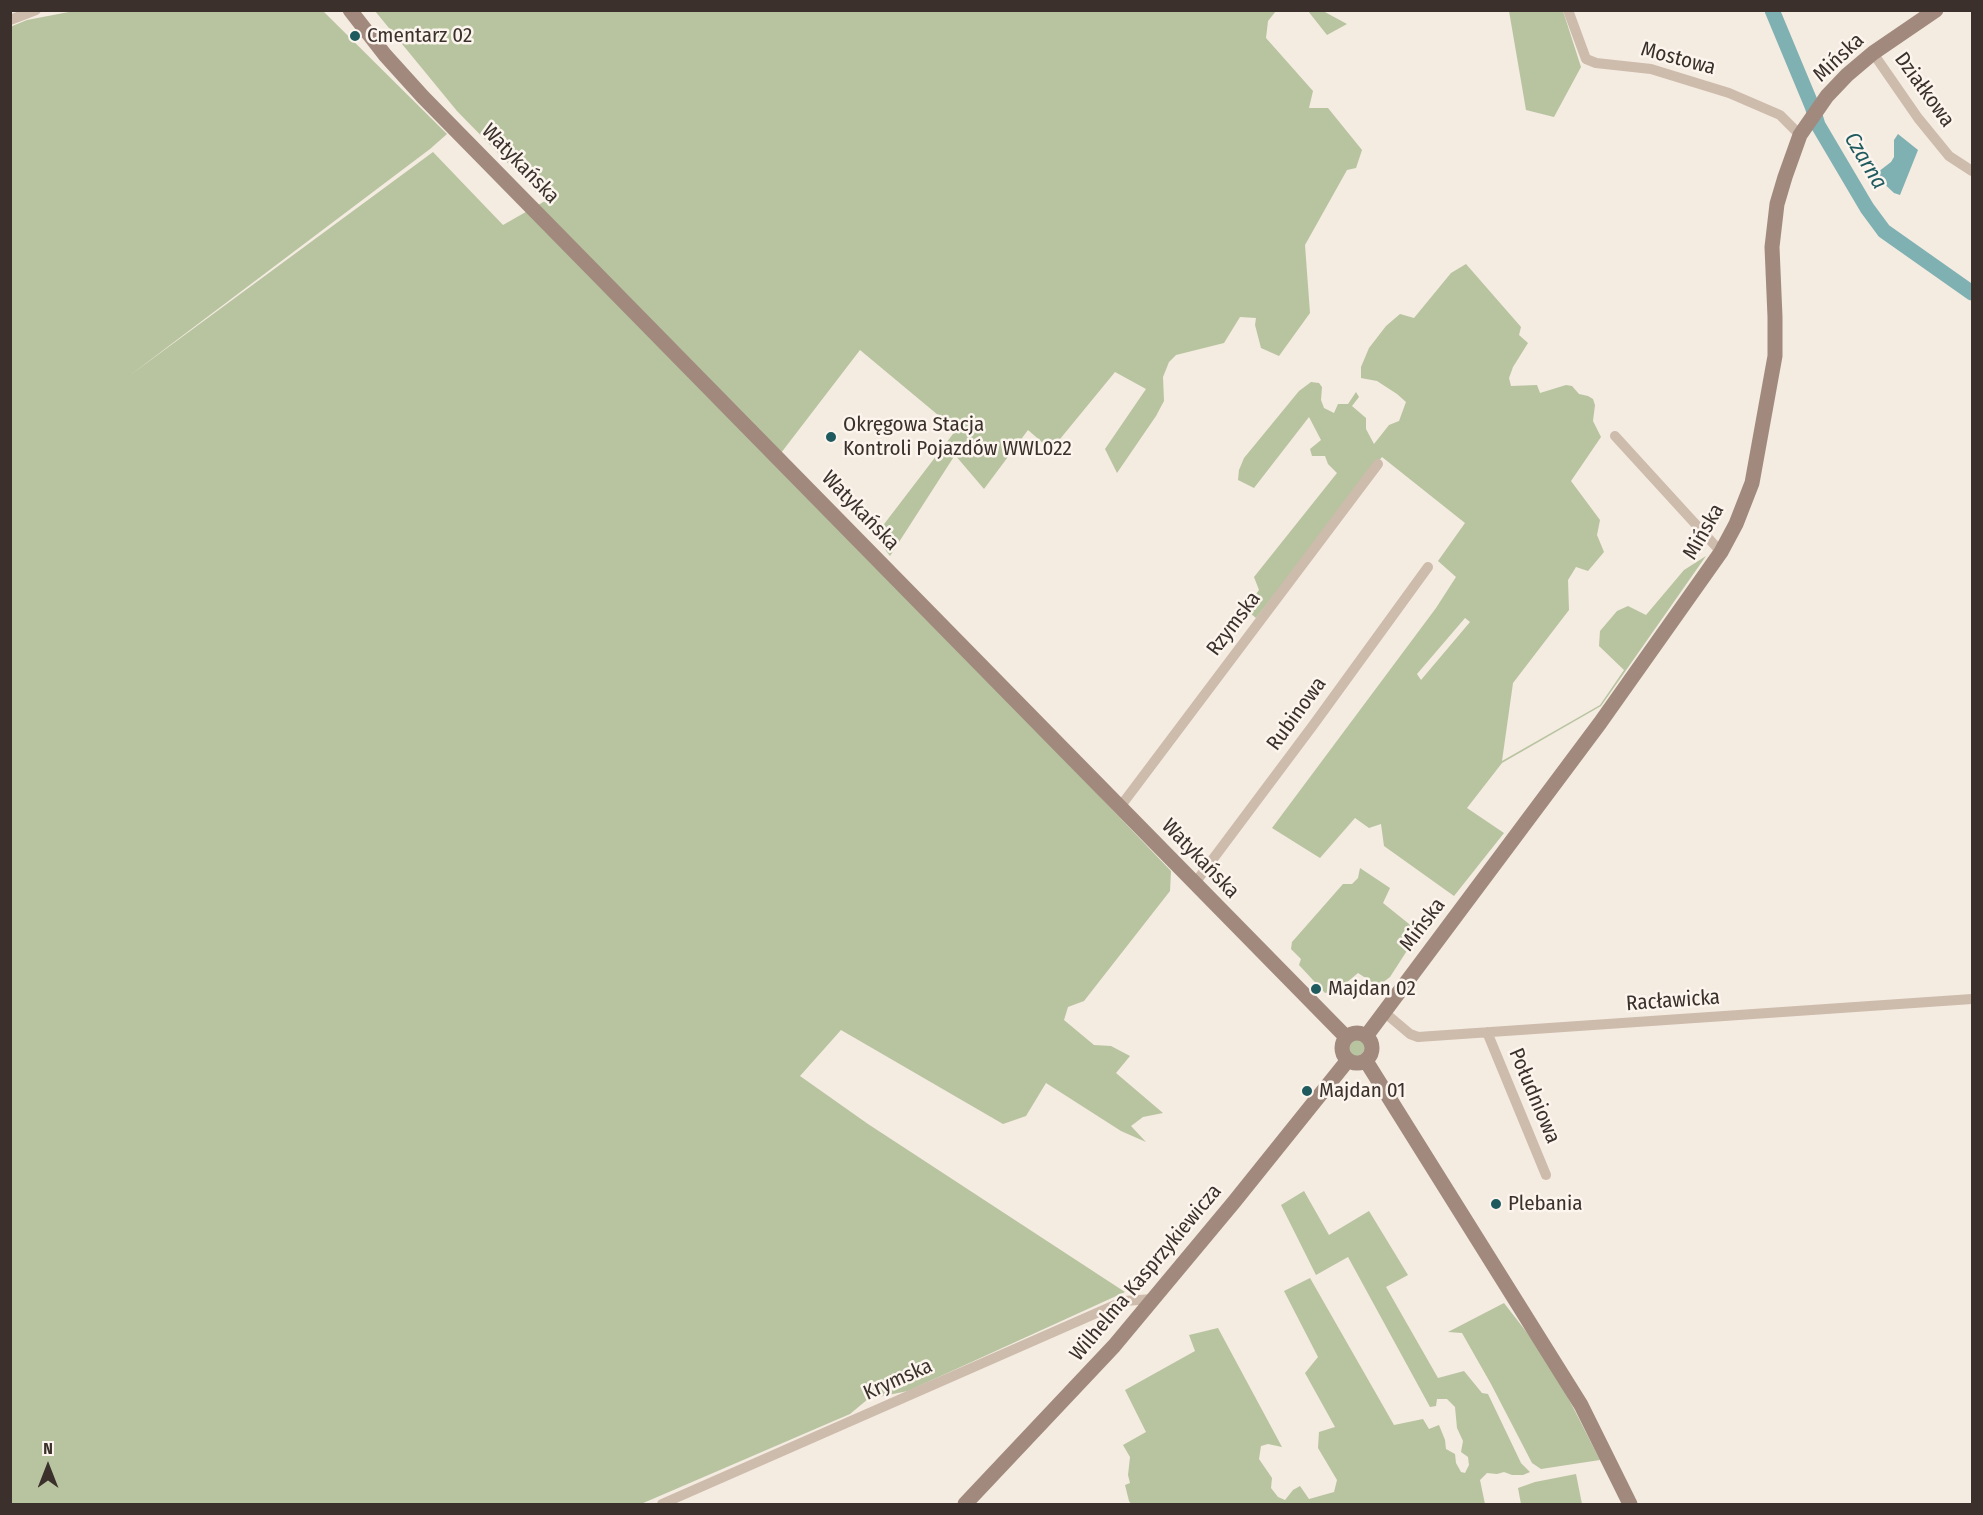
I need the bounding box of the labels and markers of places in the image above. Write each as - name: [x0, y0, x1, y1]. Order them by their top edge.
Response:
- place label: Cmentarz 02: [367, 23, 472, 49]
- marker: Cmentarz 02: [348, 29, 362, 43]
- place label: Okręgowa Stacja Kontroli Pojazdów WWL022: [843, 412, 1072, 462]
- marker: Okręgowa Stacja Kontroli Pojazdów WWL022: [824, 430, 838, 444]
- place label: Majdan 02: [1328, 976, 1416, 1002]
- marker: Majdan 02: [1309, 982, 1323, 996]
- place label: Majdan 01: [1319, 1078, 1405, 1104]
- marker: Majdan 01: [1300, 1084, 1314, 1098]
- place label: Plebania: [1508, 1191, 1583, 1217]
- marker: Plebania: [1489, 1197, 1503, 1211]

